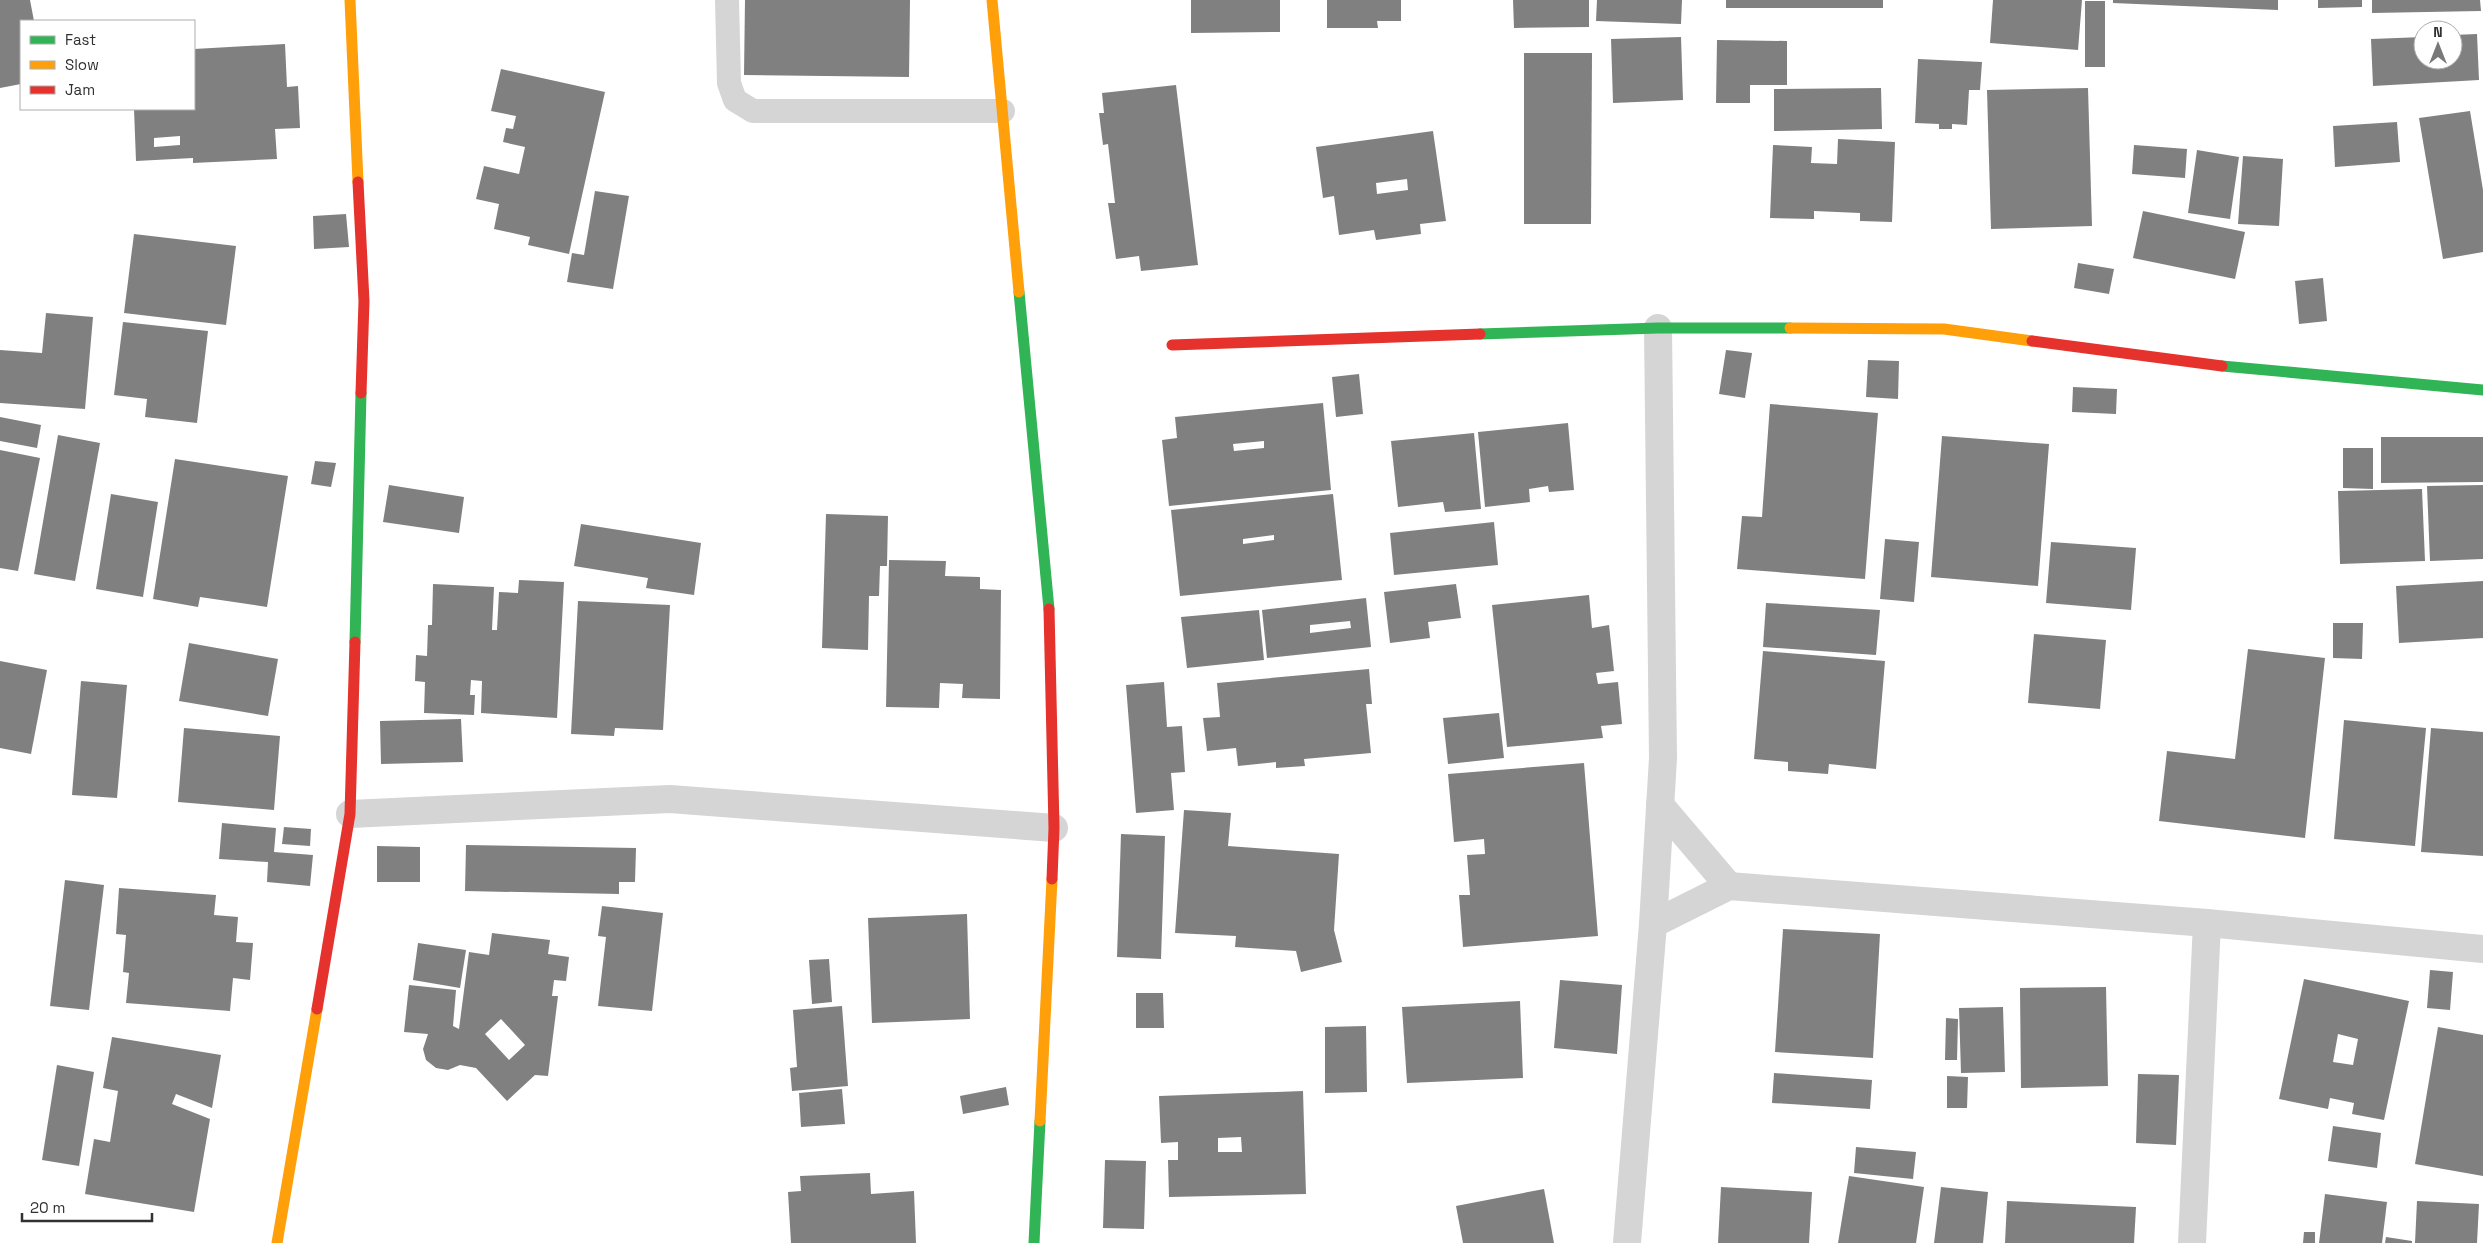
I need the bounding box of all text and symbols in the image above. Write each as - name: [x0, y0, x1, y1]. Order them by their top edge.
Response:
- legend: [20, 20, 195, 110]
- north arrow: [2413, 20, 2463, 70]
- text: N: [2433, 23, 2443, 41]
- text: Fast: [65, 30, 96, 49]
- text: Slow: [65, 55, 99, 74]
- text: Jam: [65, 80, 95, 99]
- scale bar: [22, 1190, 152, 1222]
- text: 20 m: [30, 1198, 65, 1217]

